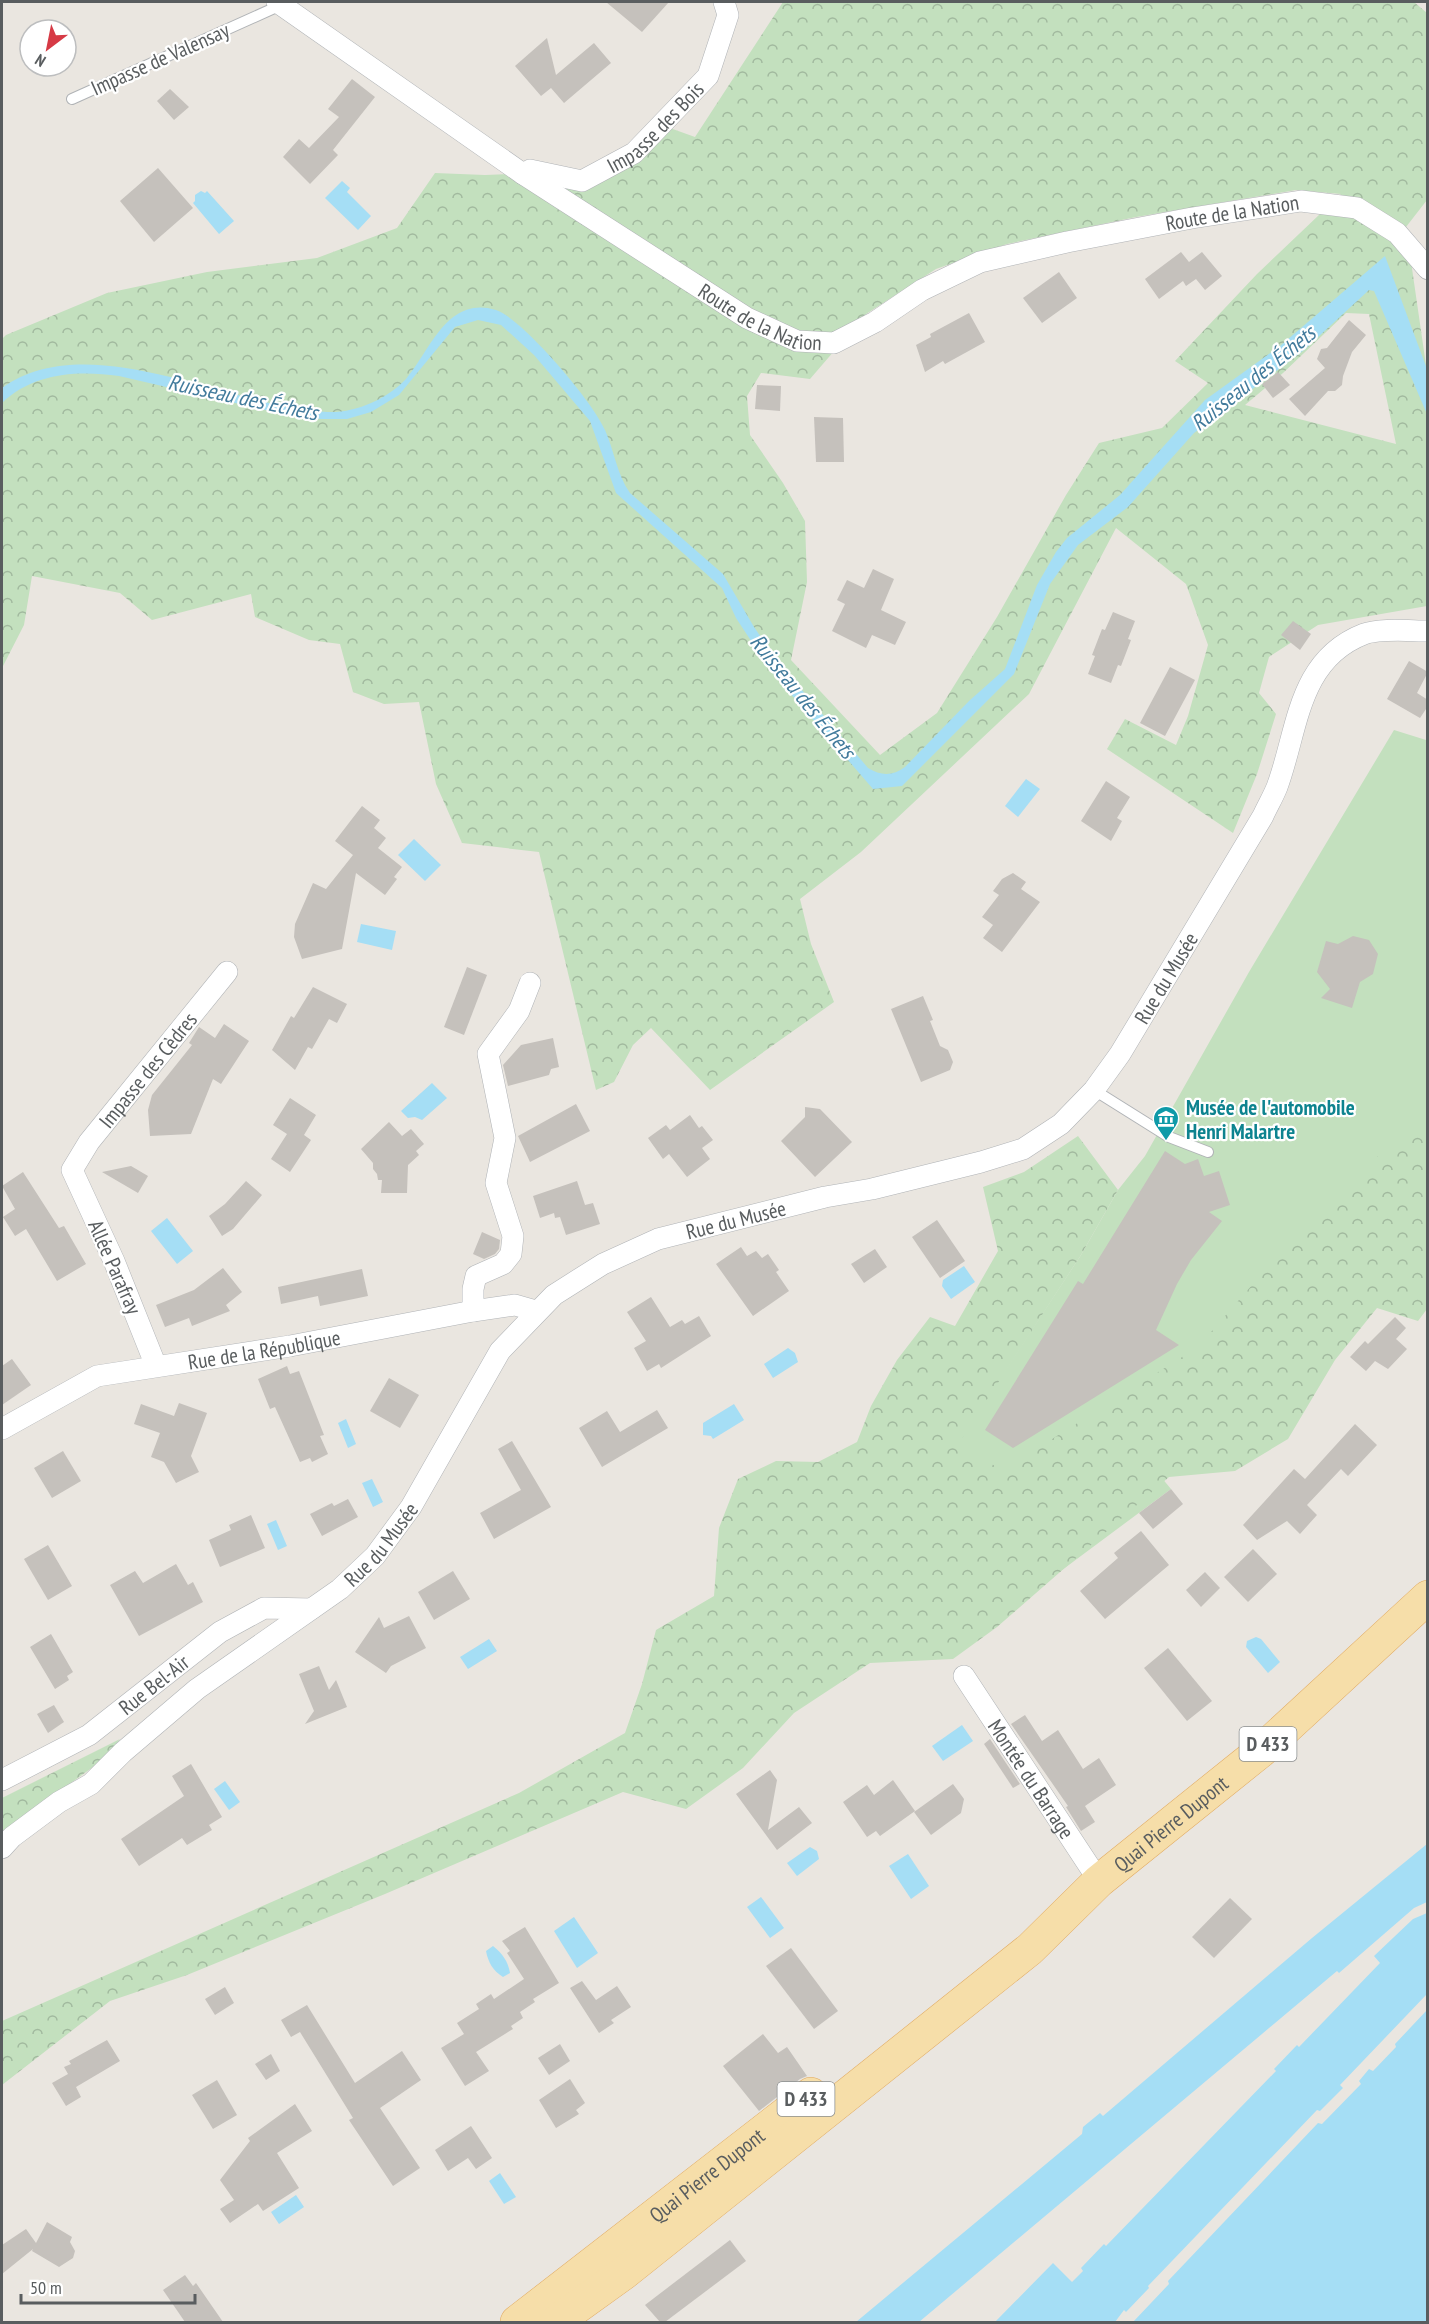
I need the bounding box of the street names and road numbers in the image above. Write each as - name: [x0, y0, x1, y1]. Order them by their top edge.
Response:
- street label: Impasse de Valensay: [87, 16, 233, 102]
- street label: Impasse des Bois: [602, 76, 709, 179]
- street label: Route de la Nation: [1163, 188, 1301, 236]
- street label: Route de la Nation: [694, 277, 822, 356]
- street label: Rue du Musée: [1128, 927, 1204, 1029]
- street label: Impasse des Cèdres: [93, 1007, 203, 1133]
- street label: Rue du Musée: [683, 1194, 788, 1245]
- street label: Allée Parafray: [82, 1216, 148, 1318]
- street label: Rue de la République: [186, 1323, 343, 1375]
- street label: Rue du Musée: [338, 1497, 424, 1592]
- street label: Rue Bel-Air: [113, 1648, 194, 1720]
- street label: Montée du Barrage: [983, 1714, 1081, 1844]
- road number: D 433: [1240, 1727, 1296, 1761]
- street label: Quai Pierre Dupont: [1108, 1769, 1233, 1877]
- road number: D 433: [778, 2082, 834, 2116]
- street label: Quai Pierre Dupont: [644, 2122, 770, 2228]

